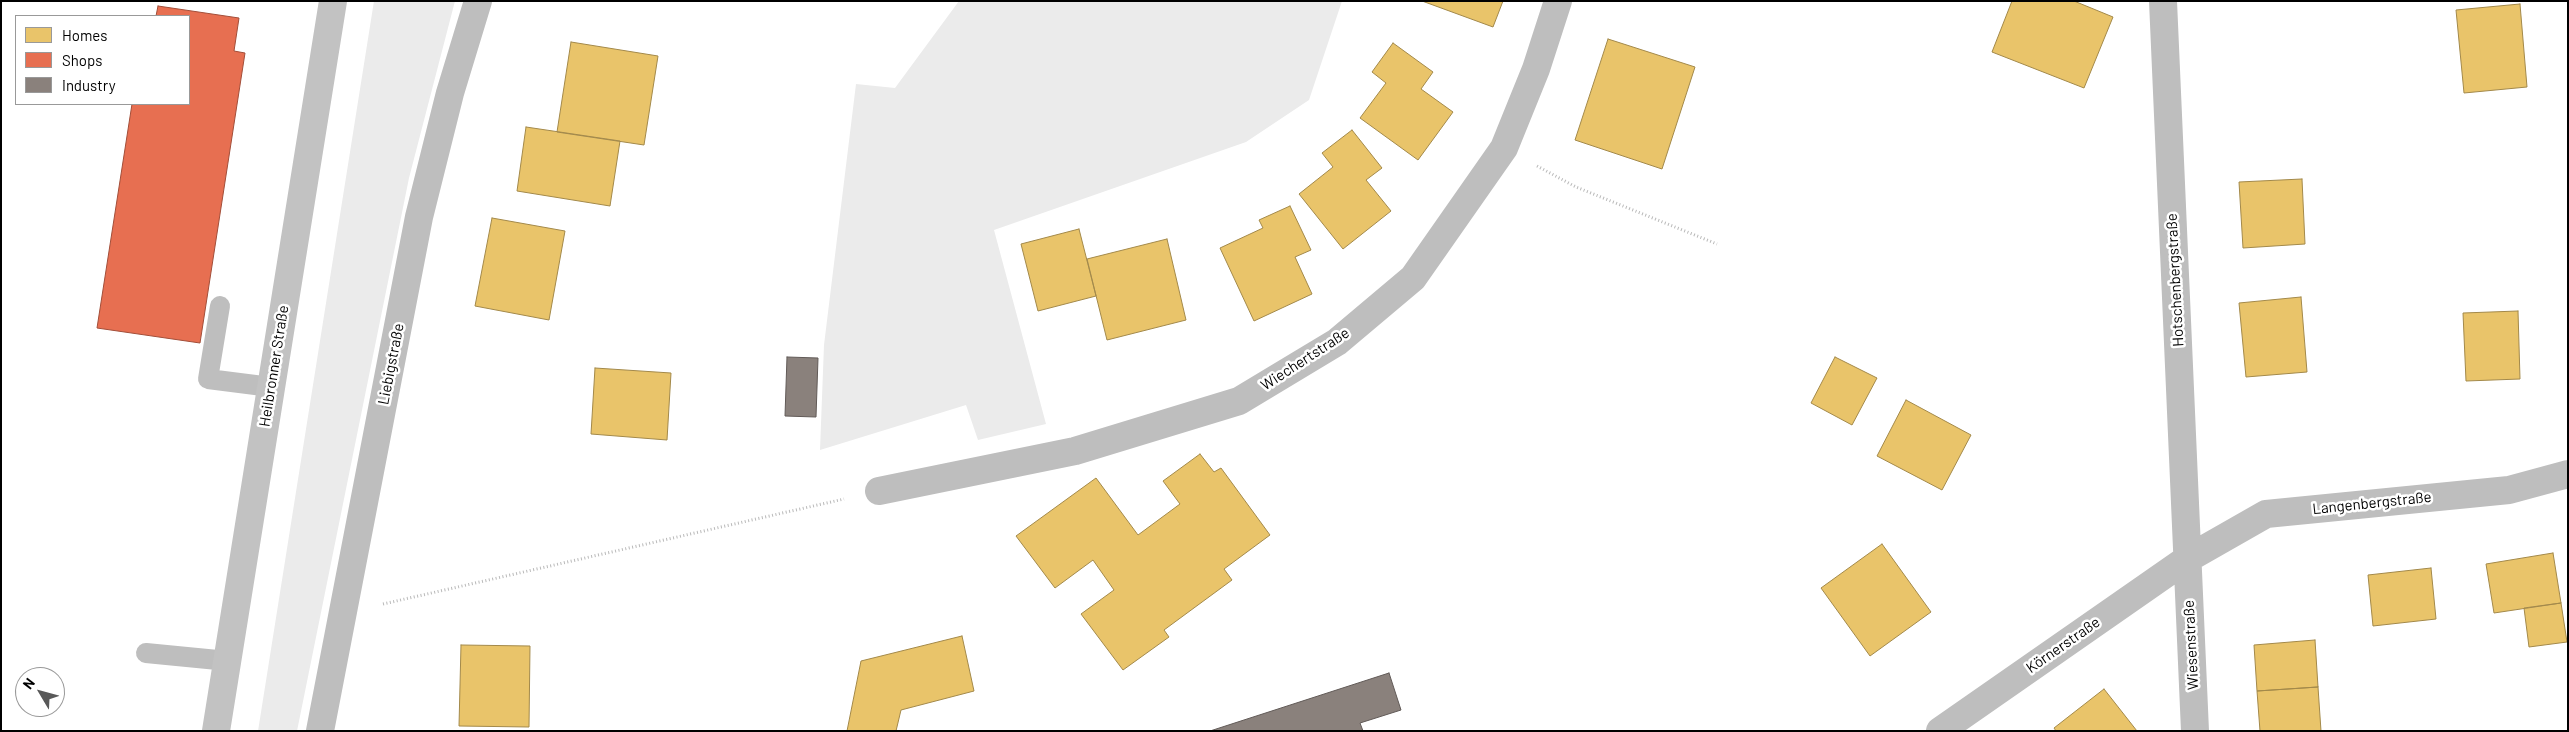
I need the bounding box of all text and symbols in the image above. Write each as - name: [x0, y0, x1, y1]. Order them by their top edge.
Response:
- legend: [15, 15, 190, 105]
- text: Homes: [62, 26, 107, 44]
- text: Shops: [62, 51, 102, 69]
- text: Industry: [62, 76, 116, 94]
- street label: Hotschenbergstraße: [2163, 213, 2187, 347]
- street label: Heilbronner Straße: [255, 304, 293, 428]
- street label: Liebigstraße: [374, 322, 408, 406]
- street label: Wiechertstraße: [1257, 324, 1353, 394]
- street label: Langenbergstraße: [2312, 488, 2432, 518]
- street label: Wiesenstraße: [2180, 599, 2202, 691]
- street label: Körnerstraße: [2023, 613, 2103, 677]
- north arrow: [15, 667, 65, 717]
- text: N: [19, 674, 38, 692]

